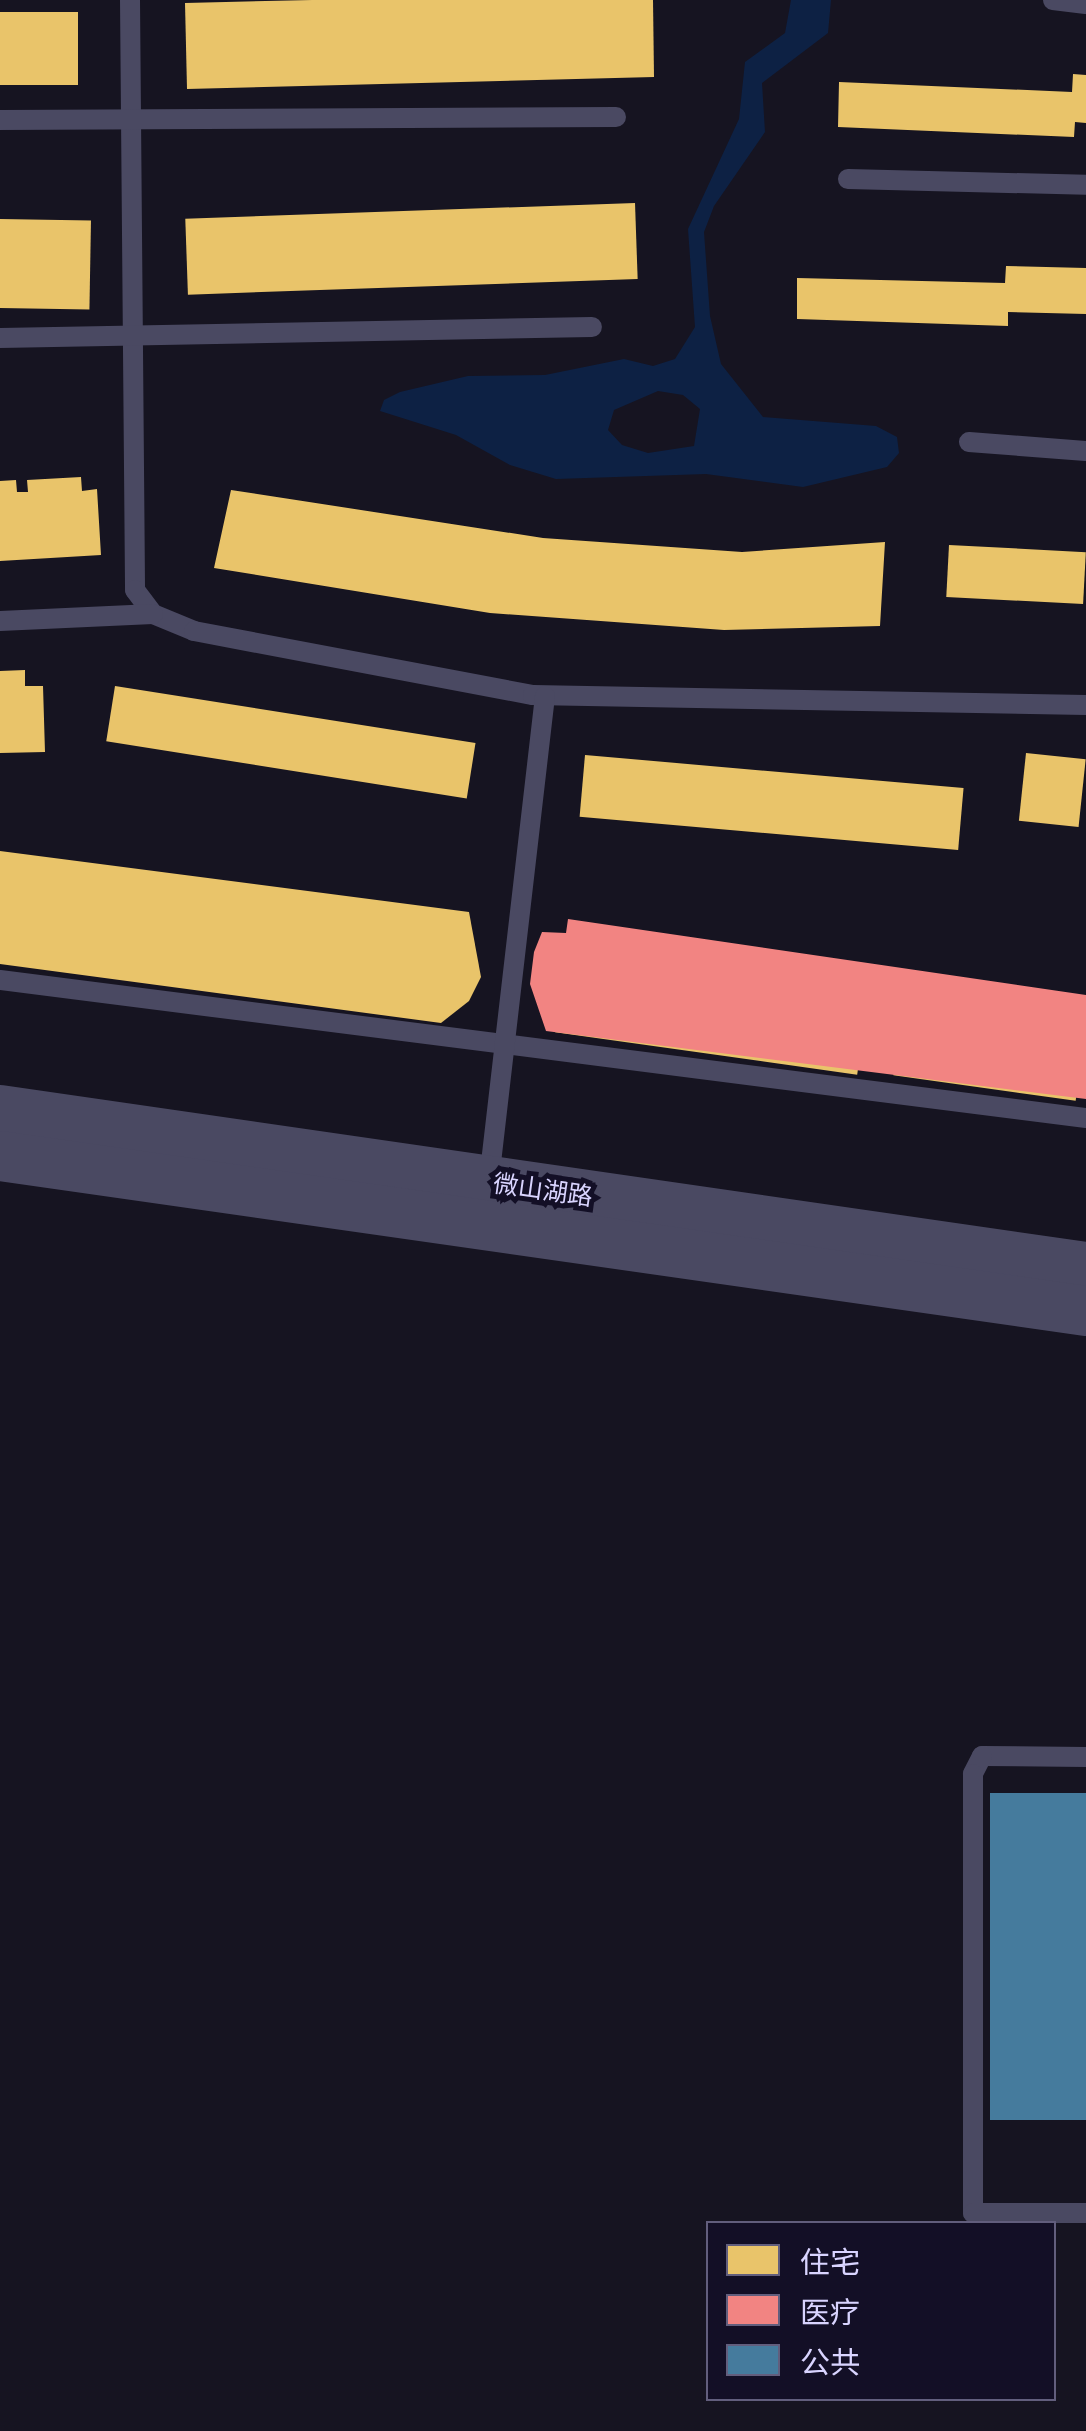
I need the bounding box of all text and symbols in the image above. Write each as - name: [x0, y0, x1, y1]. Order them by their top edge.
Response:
- street label: 微山湖路: [491, 1167, 595, 1211]
- legend: [706, 2221, 1056, 2401]
- text: 住宅: [800, 2243, 860, 2279]
- text: 医疗: [800, 2293, 860, 2329]
- text: 公共: [800, 2343, 860, 2379]

